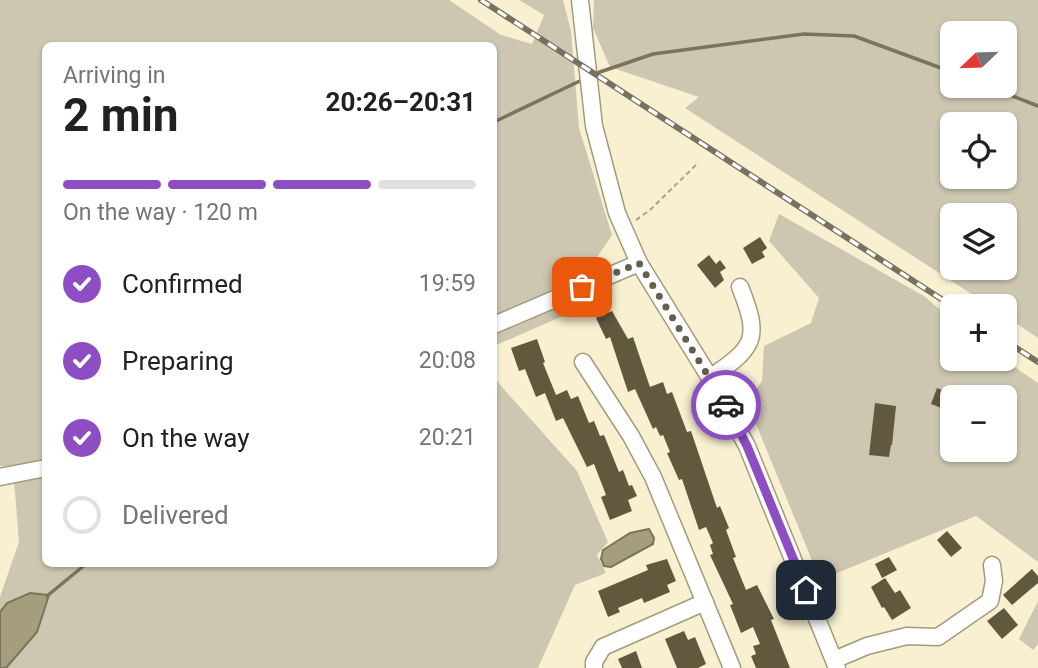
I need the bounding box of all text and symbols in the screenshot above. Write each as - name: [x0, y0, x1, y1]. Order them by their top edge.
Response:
- north arrow: [940, 21, 1017, 98]
- map controls: [940, 21, 1017, 462]
- text: Arriving in: [63, 62, 166, 89]
- text: 20:26–20:31: [326, 87, 476, 117]
- text: 2 min: [63, 88, 179, 142]
- button: locate: [940, 112, 1017, 189]
- text: On the way · 120 m: [63, 199, 258, 226]
- button: layers: [940, 203, 1017, 280]
- pin: [552, 257, 612, 317]
- icon: check: [63, 265, 101, 303]
- icon: bag: [563, 268, 601, 306]
- text: Confirmed: [122, 269, 243, 299]
- text: 19:59: [419, 270, 476, 297]
- button: +: [940, 294, 1017, 371]
- icon: check: [63, 342, 101, 380]
- text: Preparing: [122, 346, 234, 376]
- text: 20:08: [419, 347, 476, 374]
- courier: [691, 370, 761, 440]
- button: −: [940, 385, 1017, 462]
- icon: car: [707, 386, 745, 424]
- icon: check: [63, 419, 101, 457]
- text: On the way: [122, 423, 250, 453]
- text: 20:21: [419, 424, 476, 451]
- text: Delivered: [122, 500, 229, 530]
- pin: [776, 560, 836, 620]
- icon: home: [787, 571, 825, 609]

